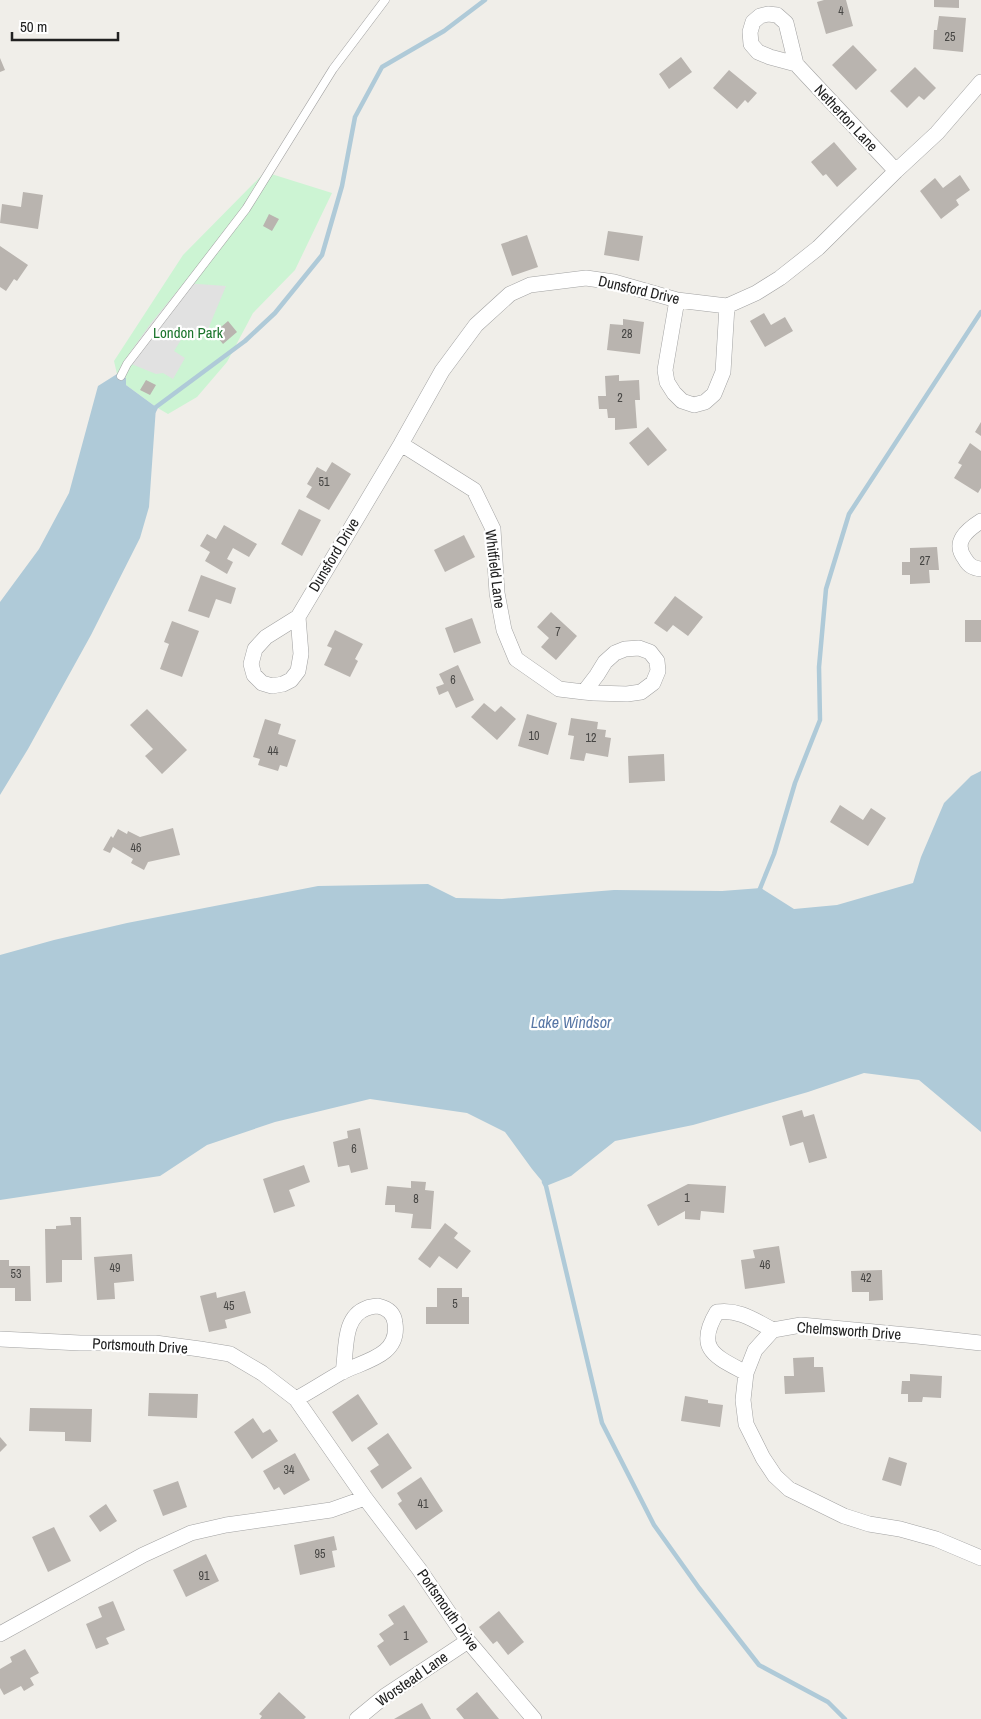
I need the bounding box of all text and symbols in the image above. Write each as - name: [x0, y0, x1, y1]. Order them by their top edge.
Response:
- house number: 4: [838, 3, 844, 19]
- scale bar: [12, 10, 119, 42]
- text: 50 m: [20, 16, 47, 37]
- house number: 25: [945, 29, 956, 45]
- street label: Netherton Lane: [810, 79, 883, 156]
- street label: Dunsford Drive: [596, 270, 682, 309]
- park label: London Park: [153, 322, 224, 343]
- house number: 28: [622, 326, 632, 342]
- house number: 2: [617, 390, 623, 406]
- house number: 51: [319, 474, 330, 490]
- street label: Dunsford Drive: [303, 514, 364, 596]
- street label: Whitfield Lane: [480, 528, 511, 610]
- house number: 27: [920, 553, 931, 569]
- house number: 7: [555, 624, 561, 640]
- house number: 6: [450, 672, 456, 688]
- house number: 10: [529, 728, 539, 744]
- house number: 12: [586, 730, 596, 746]
- house number: 44: [268, 743, 279, 759]
- house number: 46: [131, 840, 141, 856]
- water label: Lake Windsor: [531, 1011, 612, 1033]
- house number: 6: [351, 1141, 357, 1157]
- house number: 1: [684, 1190, 690, 1206]
- house number: 8: [413, 1191, 419, 1207]
- house number: 46: [760, 1257, 770, 1273]
- house number: 49: [110, 1260, 120, 1276]
- house number: 53: [11, 1266, 21, 1282]
- house number: 42: [861, 1270, 871, 1286]
- house number: 5: [452, 1296, 458, 1312]
- house number: 45: [224, 1298, 235, 1314]
- street label: Chelmsworth Drive: [796, 1316, 902, 1345]
- street label: Portsmouth Drive: [92, 1333, 189, 1358]
- house number: 34: [284, 1462, 295, 1478]
- house number: 41: [418, 1496, 429, 1512]
- house number: 95: [315, 1546, 326, 1562]
- street label: Portsmouth Drive: [412, 1564, 485, 1655]
- house number: 91: [199, 1568, 210, 1584]
- house number: 1: [403, 1628, 409, 1644]
- street label: Worstead Lane: [372, 1646, 452, 1711]

